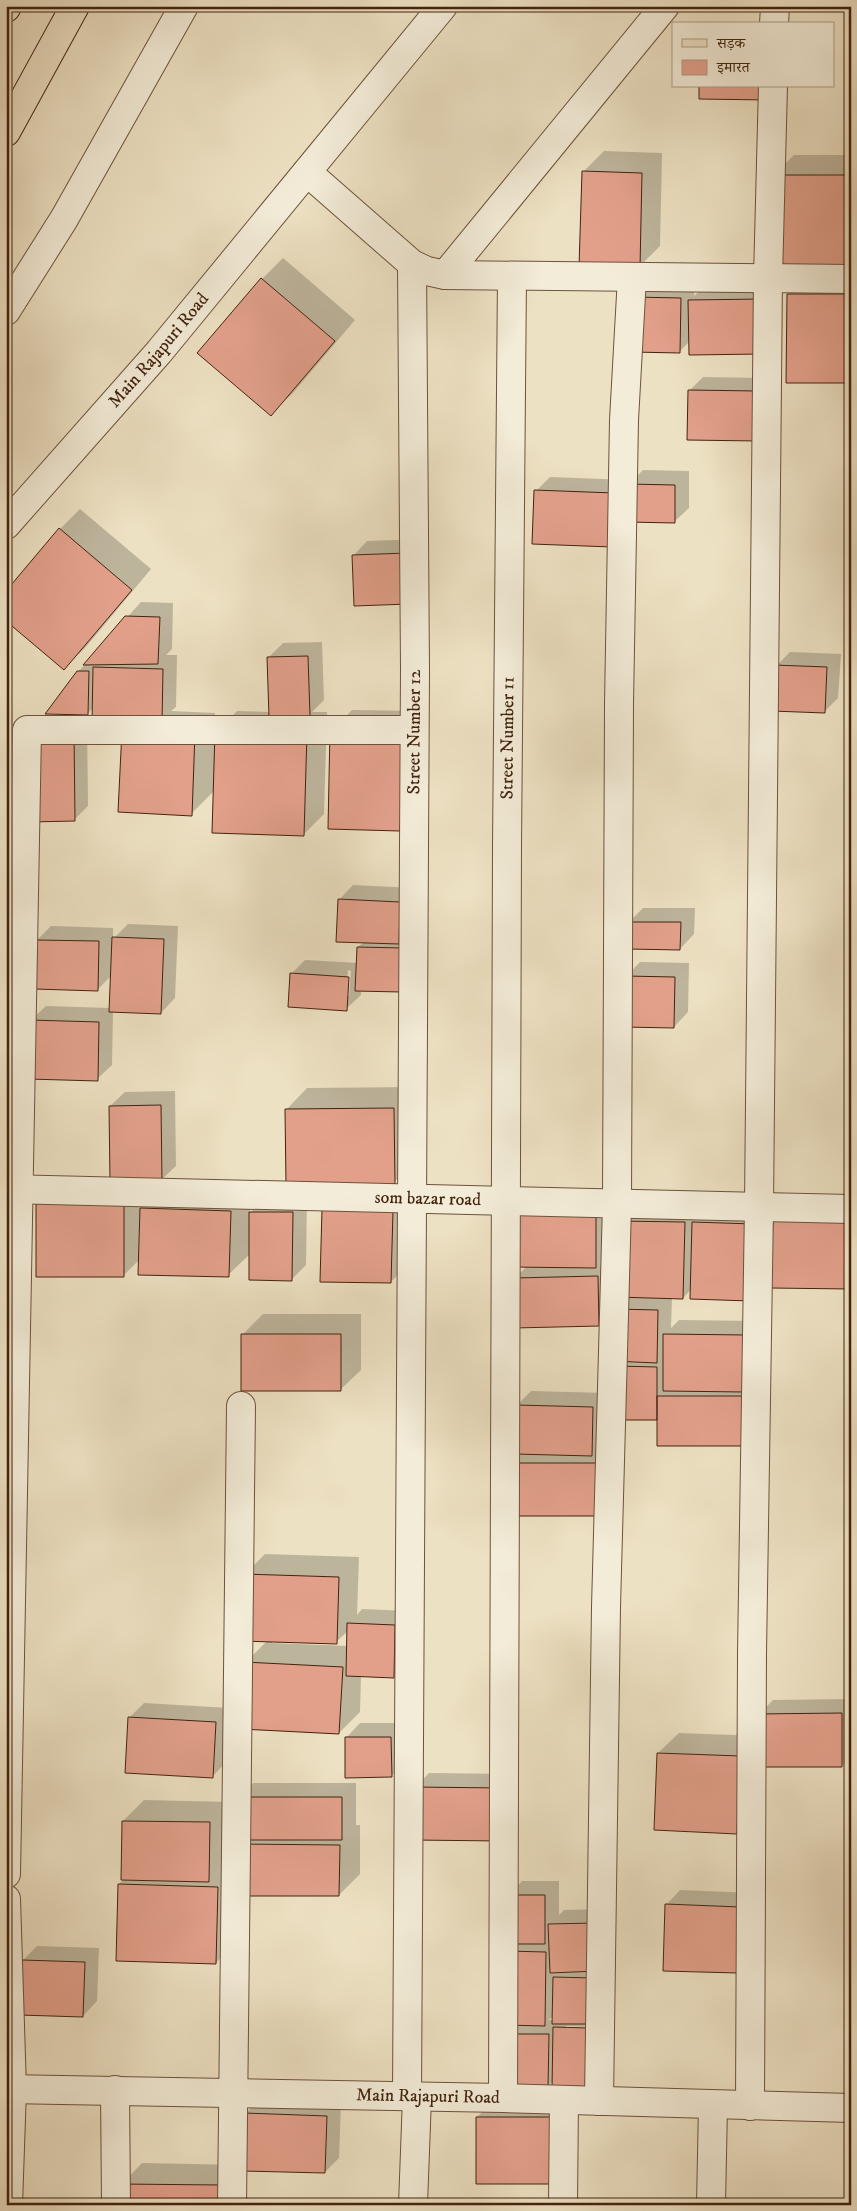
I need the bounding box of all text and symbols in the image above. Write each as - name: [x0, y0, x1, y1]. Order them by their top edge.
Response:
- legend: [672, 22, 834, 88]
- text: सड़क: [716, 34, 746, 53]
- text: इमारत: [716, 58, 751, 77]
- street label: Main Rajapuri Road: [104, 289, 214, 412]
- street label: Street Number 12: [403, 669, 426, 795]
- street label: Street Number 11: [496, 677, 519, 799]
- street label: som bazar road: [374, 1187, 481, 1211]
- street label: Main Rajapuri Road: [356, 2084, 500, 2109]

